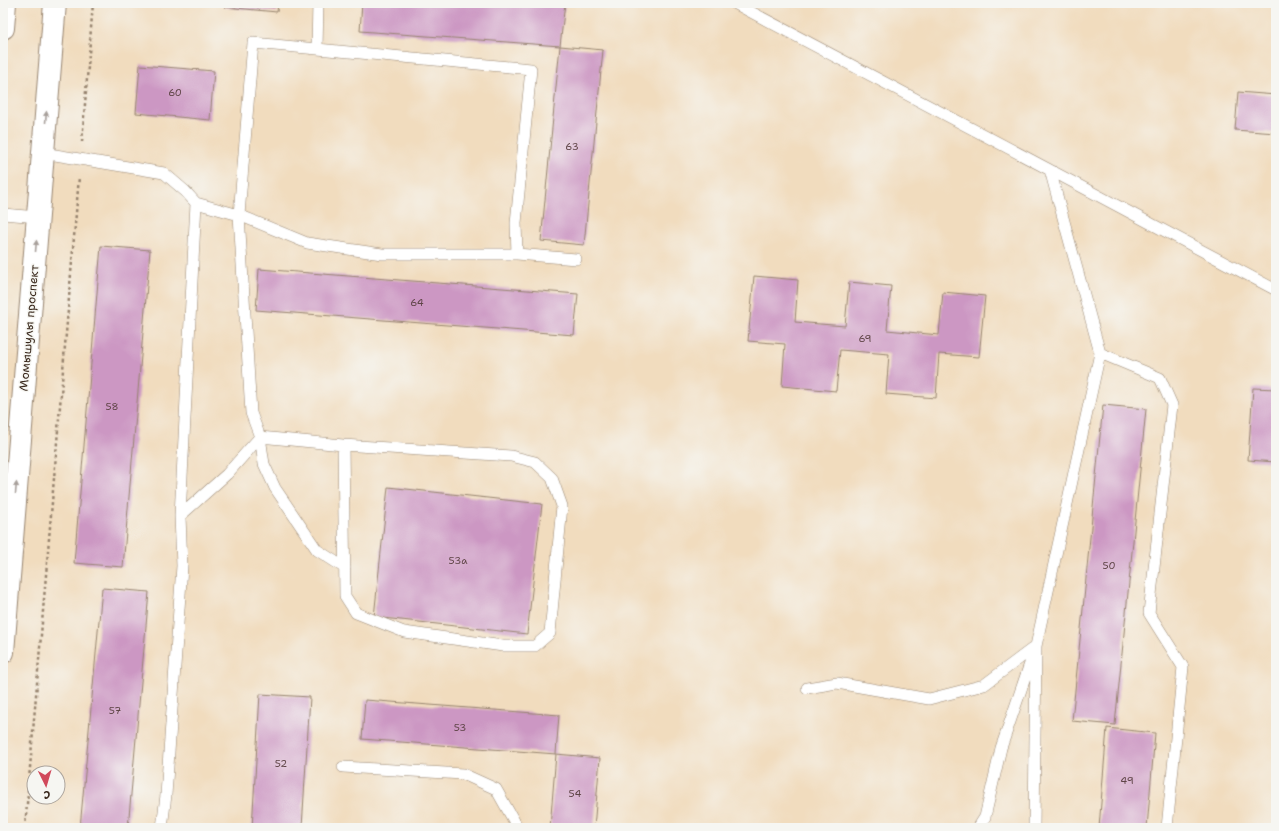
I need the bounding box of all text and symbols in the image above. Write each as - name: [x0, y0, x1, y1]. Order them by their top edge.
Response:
- house number: 60: [168, 86, 182, 99]
- one-way arrow: [43, 111, 50, 123]
- house number: 63: [565, 140, 579, 153]
- one-way arrow: [32, 240, 39, 252]
- street label: Момышулы проспект: [16, 263, 43, 392]
- house number: 64: [410, 296, 424, 309]
- house number: 69: [858, 332, 872, 345]
- house number: 58: [106, 400, 118, 413]
- one-way arrow: [13, 482, 20, 494]
- house number: 53а: [449, 554, 468, 567]
- house number: 50: [1102, 559, 1116, 572]
- house number: 57: [109, 704, 121, 717]
- house number: 53: [454, 721, 466, 734]
- house number: 52: [275, 757, 287, 770]
- north arrow: [26, 765, 66, 805]
- house number: 49: [1120, 774, 1134, 787]
- text: С: [43, 787, 51, 802]
- house number: 54: [569, 787, 581, 800]

